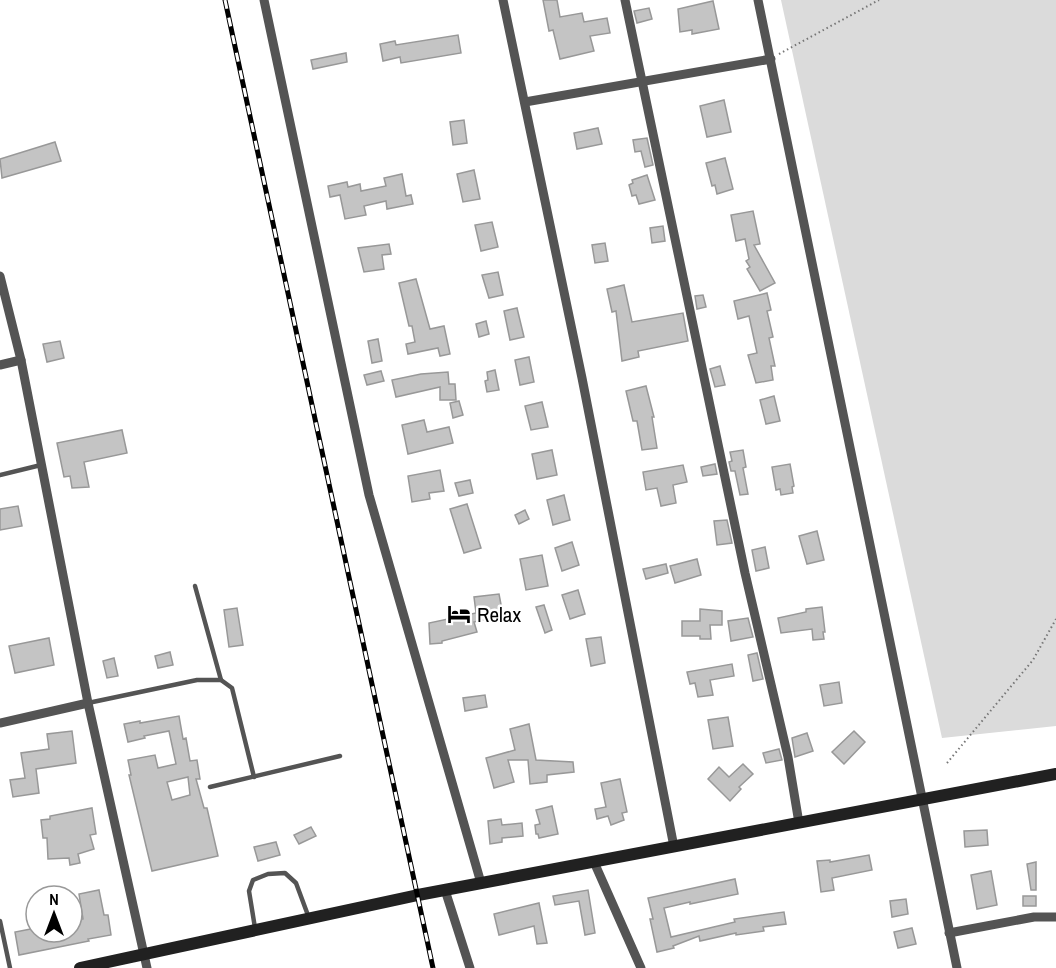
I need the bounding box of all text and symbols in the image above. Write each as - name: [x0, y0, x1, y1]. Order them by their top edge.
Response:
- place label: Relax: [477, 600, 521, 629]
- hotel icon: Relax: [446, 601, 472, 627]
- north arrow: [24, 884, 84, 944]
- text: N: [49, 888, 59, 910]

